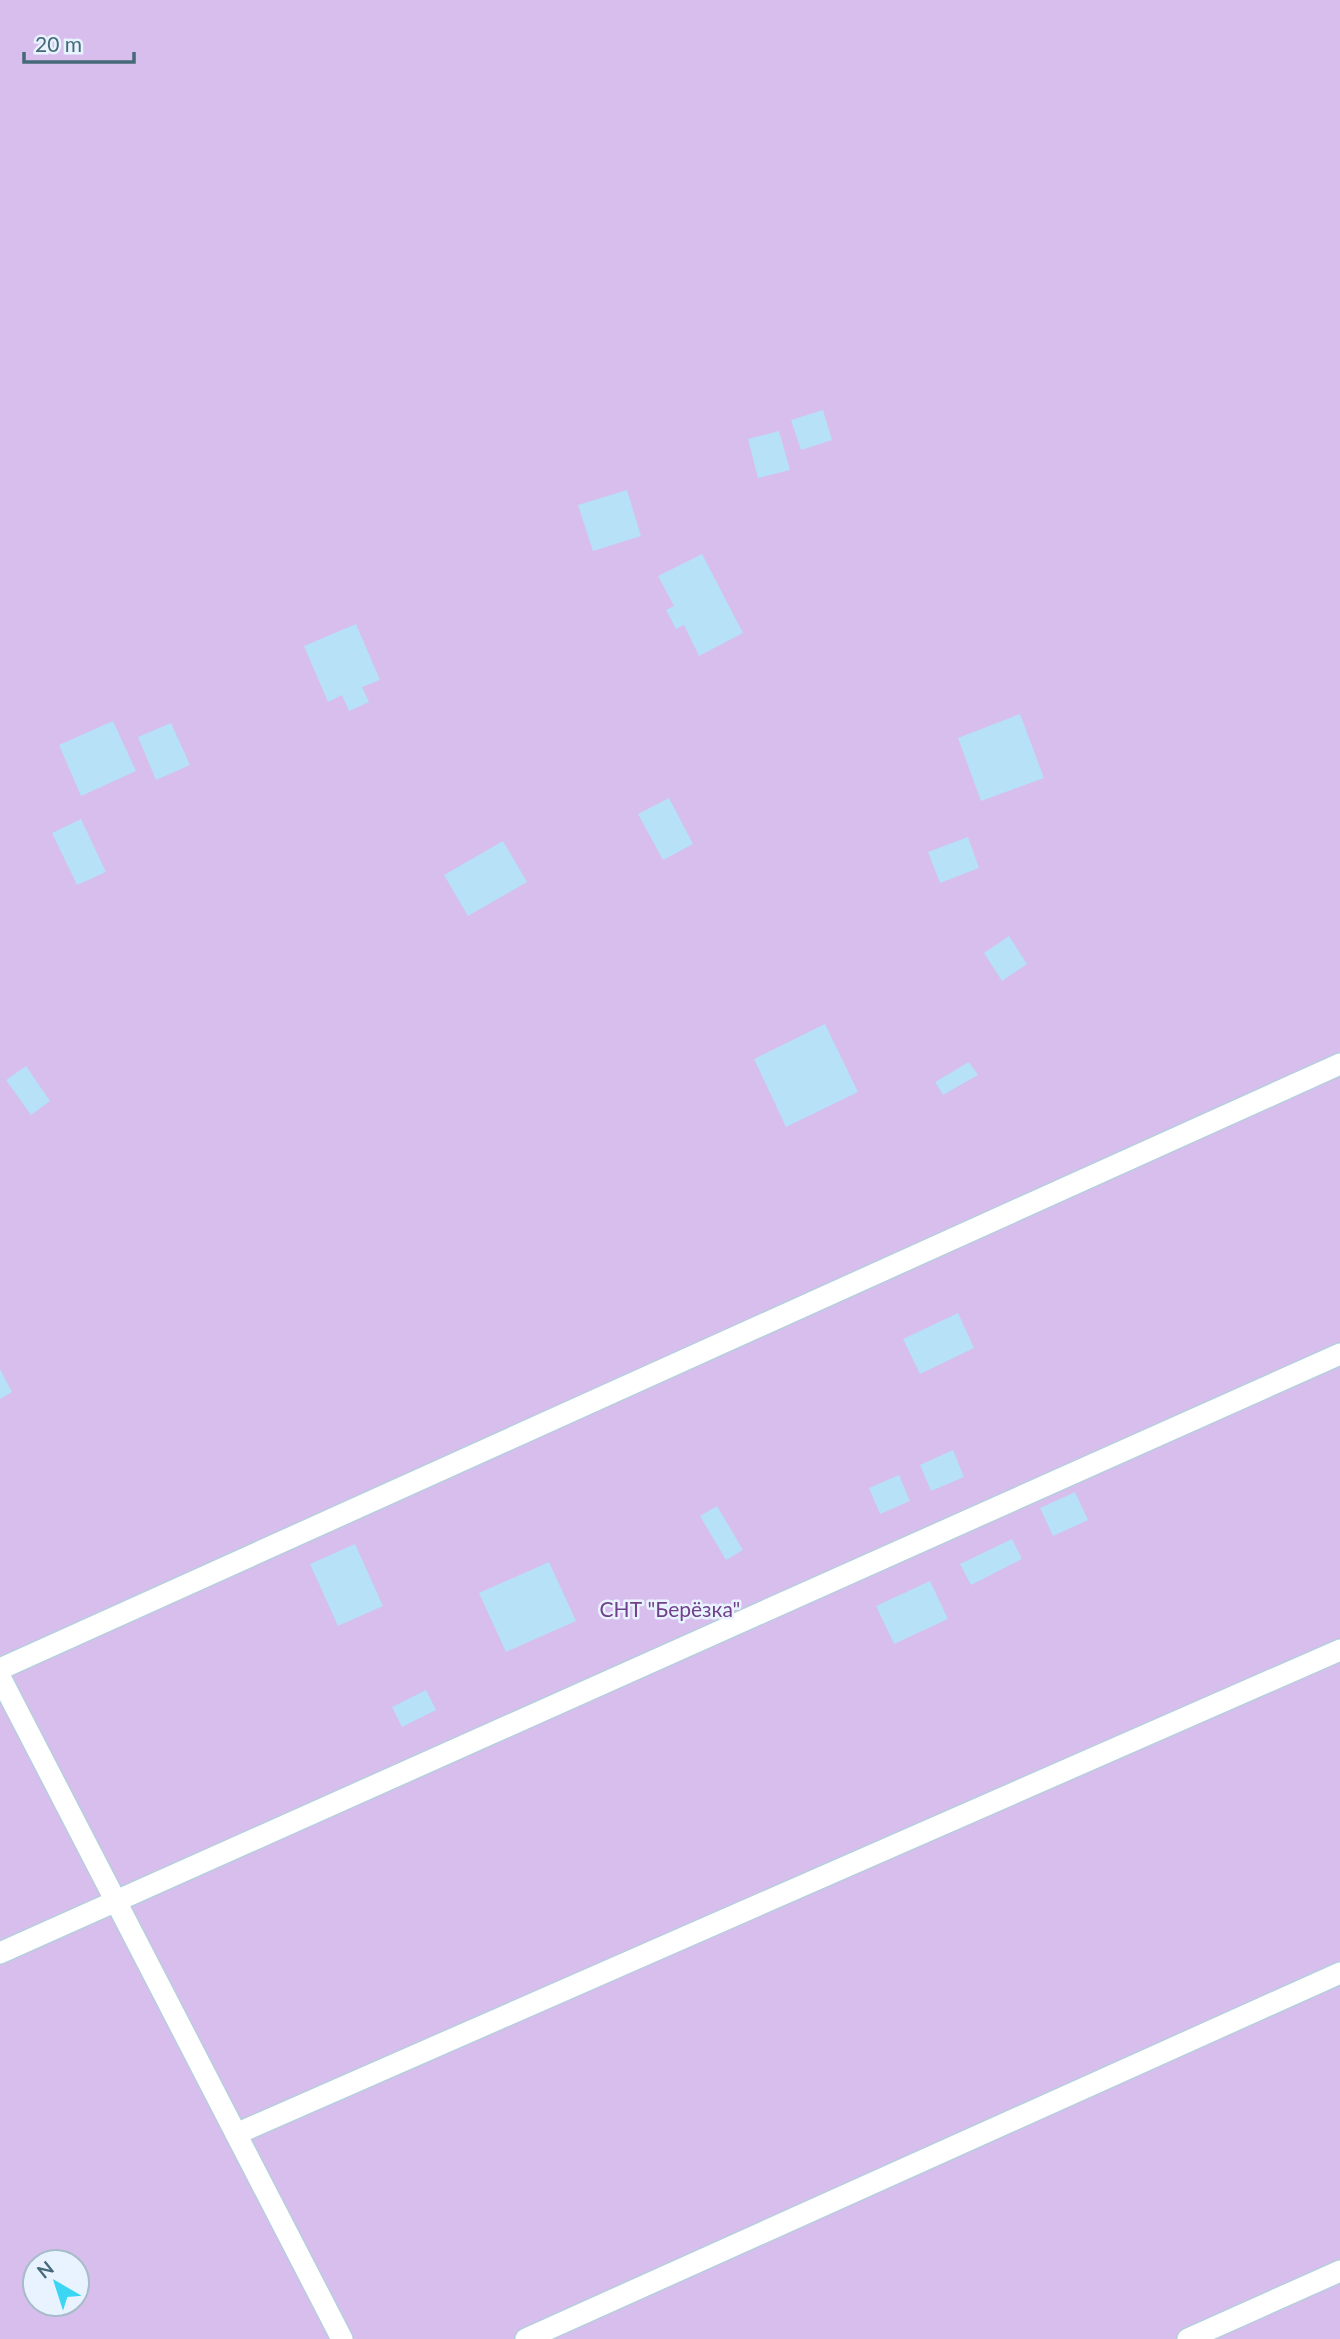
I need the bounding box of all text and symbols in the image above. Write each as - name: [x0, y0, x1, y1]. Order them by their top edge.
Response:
- scale bar: [24, 21, 135, 65]
- text: 20 m: [35, 31, 82, 56]
- park label: СНТ "Берёзка": [600, 1596, 740, 1621]
- north arrow: [21, 2248, 91, 2318]
- text: N: [32, 2256, 58, 2283]

